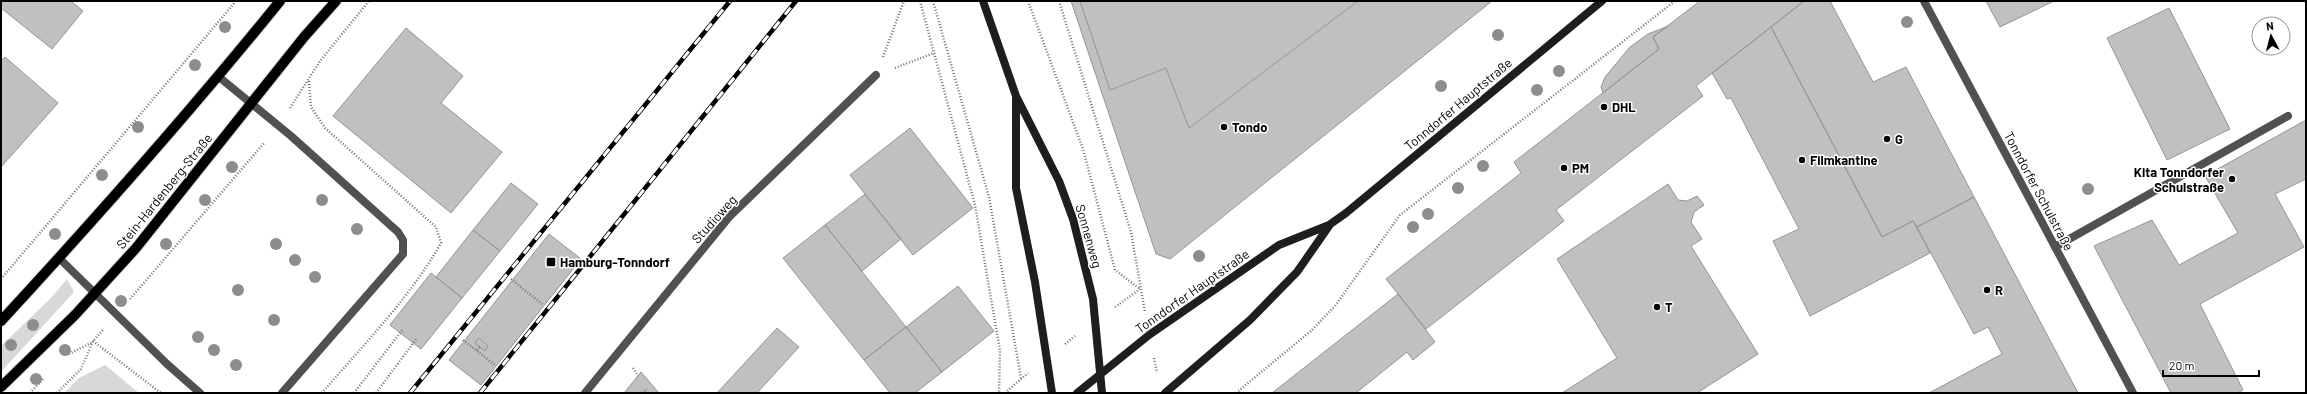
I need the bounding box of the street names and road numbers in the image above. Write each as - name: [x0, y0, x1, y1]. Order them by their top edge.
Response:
- street label: Tonndorfer Hauptstraße: [1401, 54, 1515, 154]
- street label: Tonndorfer Schulstraße: [2001, 129, 2077, 253]
- street label: Stein-Hardenberg-Straße: [113, 130, 215, 252]
- street label: Studioweg: [688, 191, 740, 246]
- street label: Sonnenweg: [1072, 202, 1106, 270]
- street label: Tonndorfer Hauptstraße: [1132, 246, 1252, 336]

